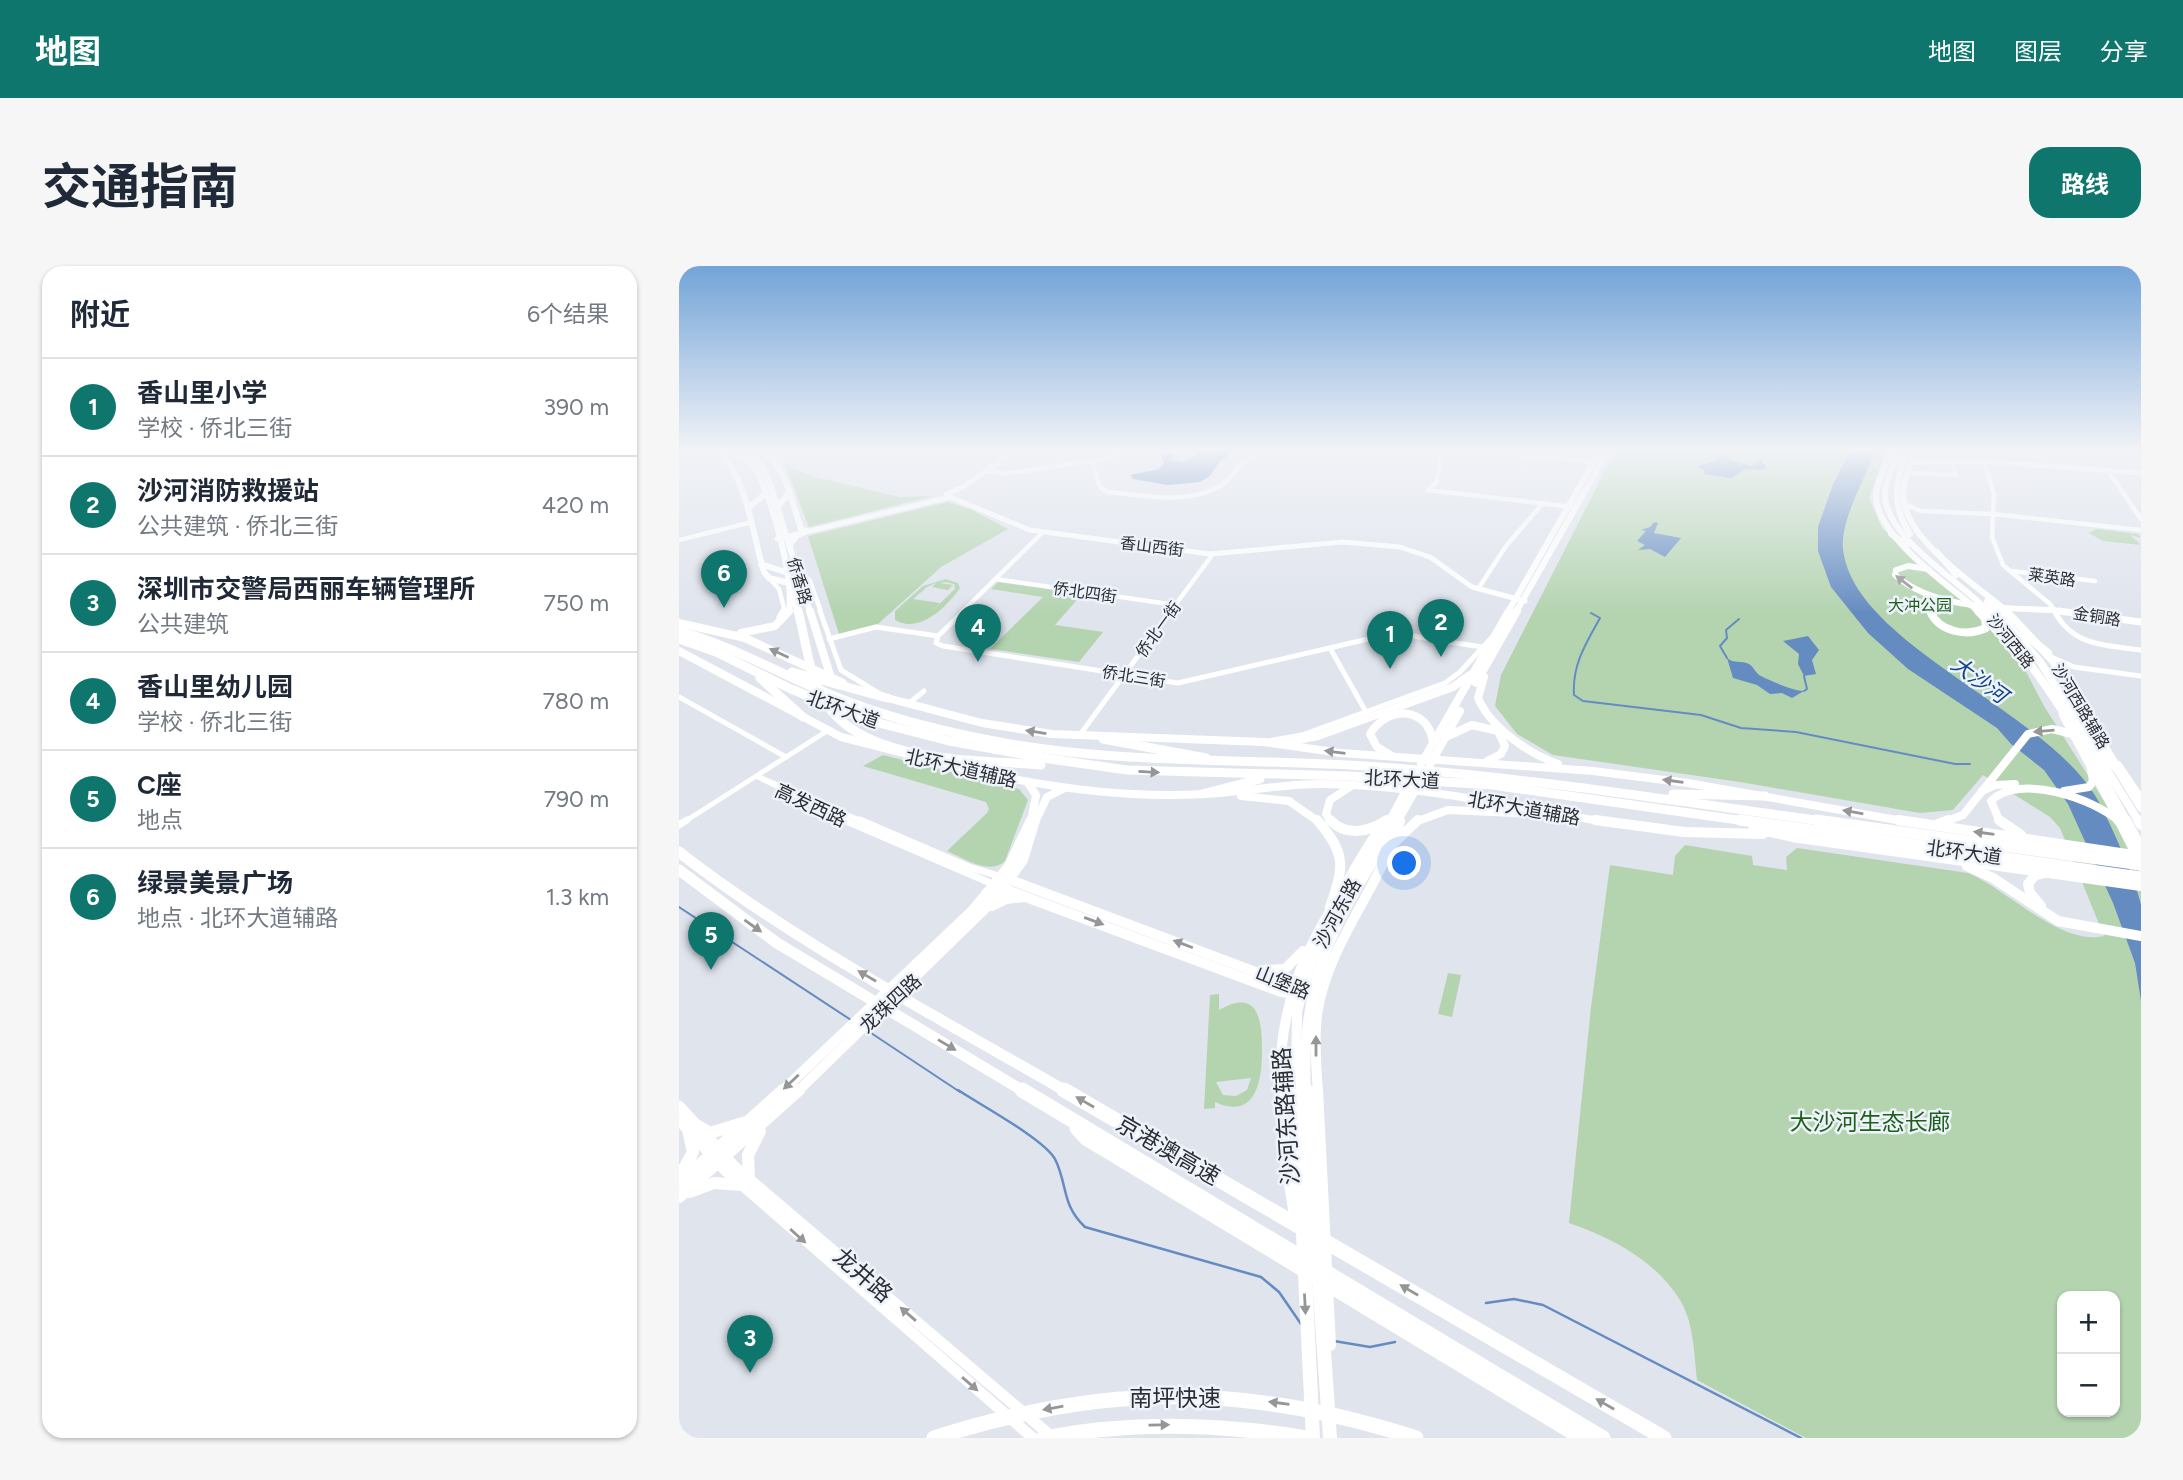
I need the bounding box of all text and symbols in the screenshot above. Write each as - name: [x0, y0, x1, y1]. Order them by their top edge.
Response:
- text: 地图: [35, 32, 101, 71]
- text: 地图: [1928, 37, 1976, 66]
- text: 图层: [2014, 37, 2062, 66]
- text: 分享: [2100, 37, 2148, 66]
- button: 路线: [2029, 147, 2141, 218]
- text: 交通指南: [42, 157, 238, 216]
- text: 附近: [70, 296, 130, 333]
- text: 6个结果: [527, 300, 609, 328]
- text: 香山里小学: [137, 377, 267, 409]
- text: 1: [88, 393, 98, 421]
- text: 390 m: [543, 393, 609, 421]
- text: 学校 · 侨北三街: [137, 414, 292, 442]
- text: 沙河消防救援站: [137, 475, 319, 507]
- text: 2: [86, 491, 100, 519]
- text: 420 m: [542, 491, 609, 519]
- text: 公共建筑 · 侨北三街: [137, 512, 338, 540]
- street label: 香山西街: [1119, 533, 1185, 560]
- pin: 6: [701, 550, 747, 608]
- street label: 侨香路: [784, 555, 815, 607]
- street label: 莱英路: [2027, 565, 2077, 590]
- text: 深圳市交警局西丽车辆管理所: [137, 573, 475, 605]
- one-way arrow: [1896, 575, 1914, 590]
- street label: 侨北四街: [1052, 579, 1118, 606]
- text: 3: [87, 589, 99, 617]
- text: 750 m: [543, 589, 609, 617]
- park label: 大冲公园: [1888, 596, 1952, 615]
- street label: 侨北一街: [1132, 598, 1185, 661]
- pin: 2: [1418, 599, 1464, 657]
- street label: 金铜路: [2072, 603, 2122, 630]
- pin: 4: [955, 604, 1001, 662]
- text: 公共建筑: [137, 610, 229, 638]
- street label: 沙河西路: [1983, 610, 2038, 672]
- pin: 1: [1367, 611, 1413, 669]
- one-way arrow: [769, 647, 789, 659]
- water label: 大沙河: [1946, 651, 2015, 711]
- street label: 沙河西路辅路: [2048, 660, 2113, 752]
- street label: 侨北三街: [1101, 662, 1167, 691]
- text: 香山里幼儿园: [137, 671, 293, 703]
- street label: 北环大道: [803, 686, 882, 733]
- text: 4: [86, 687, 100, 715]
- text: 780 m: [543, 687, 609, 715]
- text: 学校 · 侨北三街: [137, 708, 292, 736]
- one-way arrow: [1025, 726, 1047, 737]
- one-way arrow: [2033, 726, 2055, 737]
- street label: 北环大道辅路: [903, 744, 1019, 793]
- one-way arrow: [1324, 747, 1346, 758]
- one-way arrow: [1139, 766, 1161, 777]
- street label: 北环大道: [1363, 766, 1441, 793]
- text: C座: [137, 769, 182, 801]
- one-way arrow: [1662, 775, 1684, 786]
- street label: 高发西路: [771, 779, 850, 832]
- text: 5: [86, 785, 100, 813]
- text: 790 m: [544, 785, 609, 813]
- street label: 北环大道辅路: [1466, 787, 1582, 830]
- text: 地点: [137, 806, 183, 834]
- one-way arrow: [1842, 806, 1864, 817]
- one-way arrow: [1973, 827, 1995, 838]
- street label: 北环大道: [1925, 836, 2003, 869]
- your location: [1387, 846, 1421, 880]
- text: 绿景美景广场: [137, 867, 293, 899]
- street label: 沙河东路: [1309, 874, 1366, 952]
- text: 6: [86, 883, 100, 911]
- text: 1.3 km: [546, 883, 609, 911]
- text: 地点 · 北环大道辅路: [137, 904, 338, 932]
- pin: 5: [688, 912, 734, 970]
- one-way arrow: [1084, 916, 1105, 927]
- one-way arrow: [744, 919, 762, 933]
- one-way arrow: [1172, 938, 1193, 949]
- street label: 山堡路: [1252, 961, 1314, 1004]
- street label: 龙珠四路: [855, 969, 926, 1038]
- one-way arrow: [857, 969, 876, 982]
- one-way arrow: [1310, 1035, 1322, 1057]
- one-way arrow: [937, 1039, 956, 1052]
- street label: 沙河东路辅路: [1267, 1046, 1305, 1186]
- one-way arrow: [783, 1074, 800, 1090]
- one-way arrow: [1075, 1096, 1094, 1108]
- park label: 大沙河生态长廊: [1790, 1108, 1951, 1136]
- street label: 京港澳高速: [1111, 1109, 1225, 1191]
- one-way arrow: [789, 1227, 806, 1243]
- street label: 龙井路: [828, 1242, 898, 1308]
- one-way arrow: [1399, 1284, 1418, 1296]
- map controls: [2057, 1291, 2120, 1417]
- button: +: [2057, 1291, 2120, 1354]
- one-way arrow: [1300, 1293, 1311, 1315]
- one-way arrow: [899, 1306, 917, 1322]
- pin: 3: [727, 1315, 773, 1373]
- button: −: [2057, 1354, 2120, 1417]
- one-way arrow: [962, 1376, 979, 1391]
- street label: 南坪快速: [1129, 1384, 1221, 1412]
- one-way arrow: [1268, 1398, 1290, 1409]
- one-way arrow: [1596, 1398, 1615, 1410]
- one-way arrow: [1042, 1402, 1064, 1413]
- one-way arrow: [1148, 1420, 1170, 1431]

